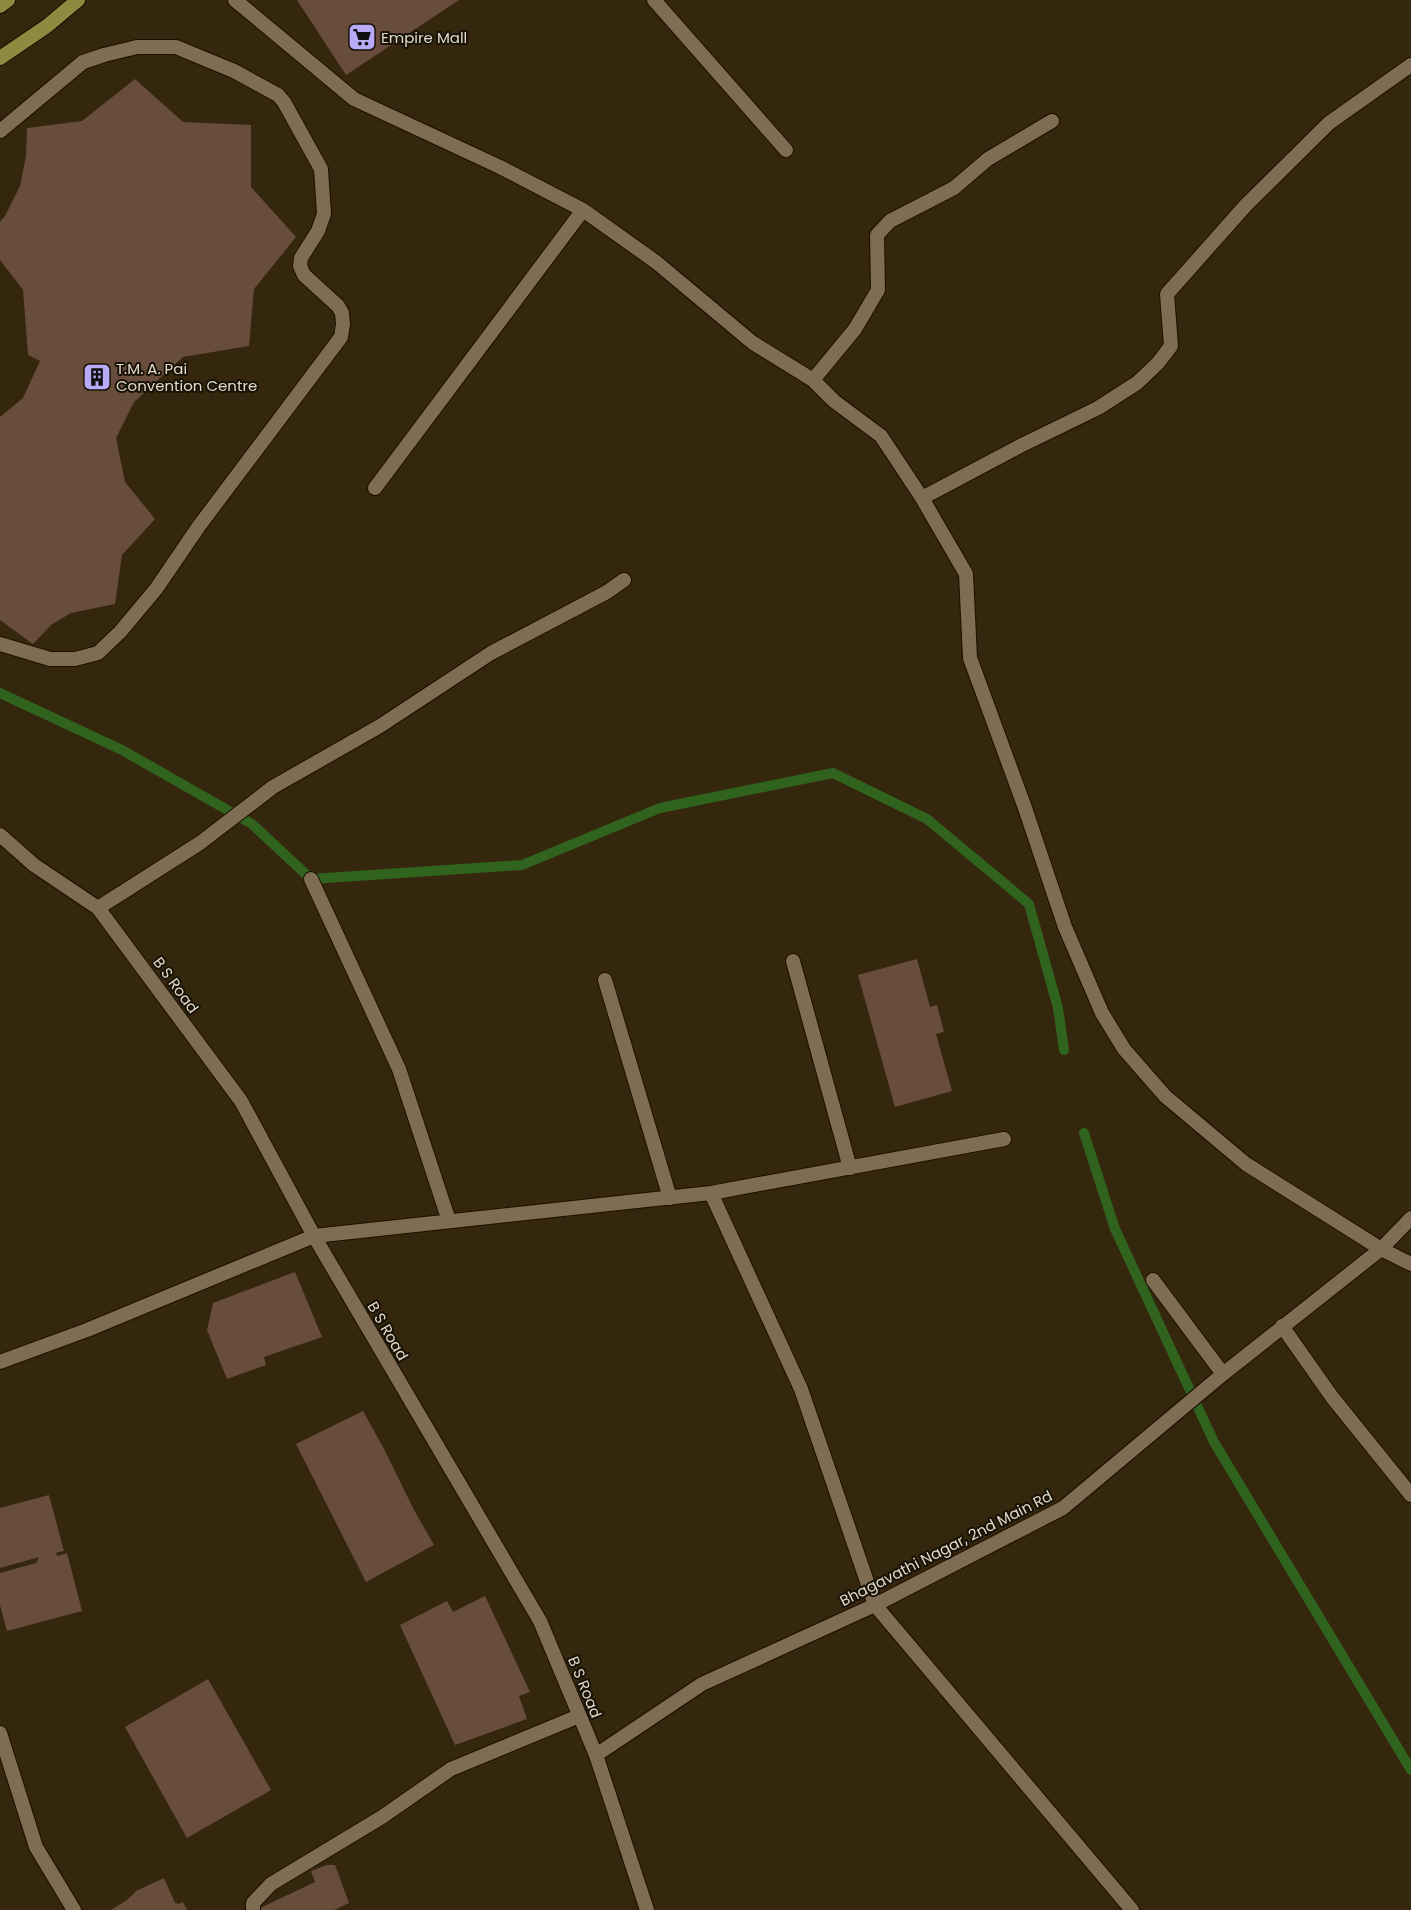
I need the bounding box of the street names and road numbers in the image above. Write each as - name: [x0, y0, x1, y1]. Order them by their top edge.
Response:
- street label: B S Road: [148, 953, 204, 1017]
- street label: B S Road: [363, 1298, 413, 1364]
- street label: Bhagavathi Nagar, 2nd Main Rd: [836, 1485, 1056, 1611]
- street label: B S Road: [563, 1653, 607, 1721]

